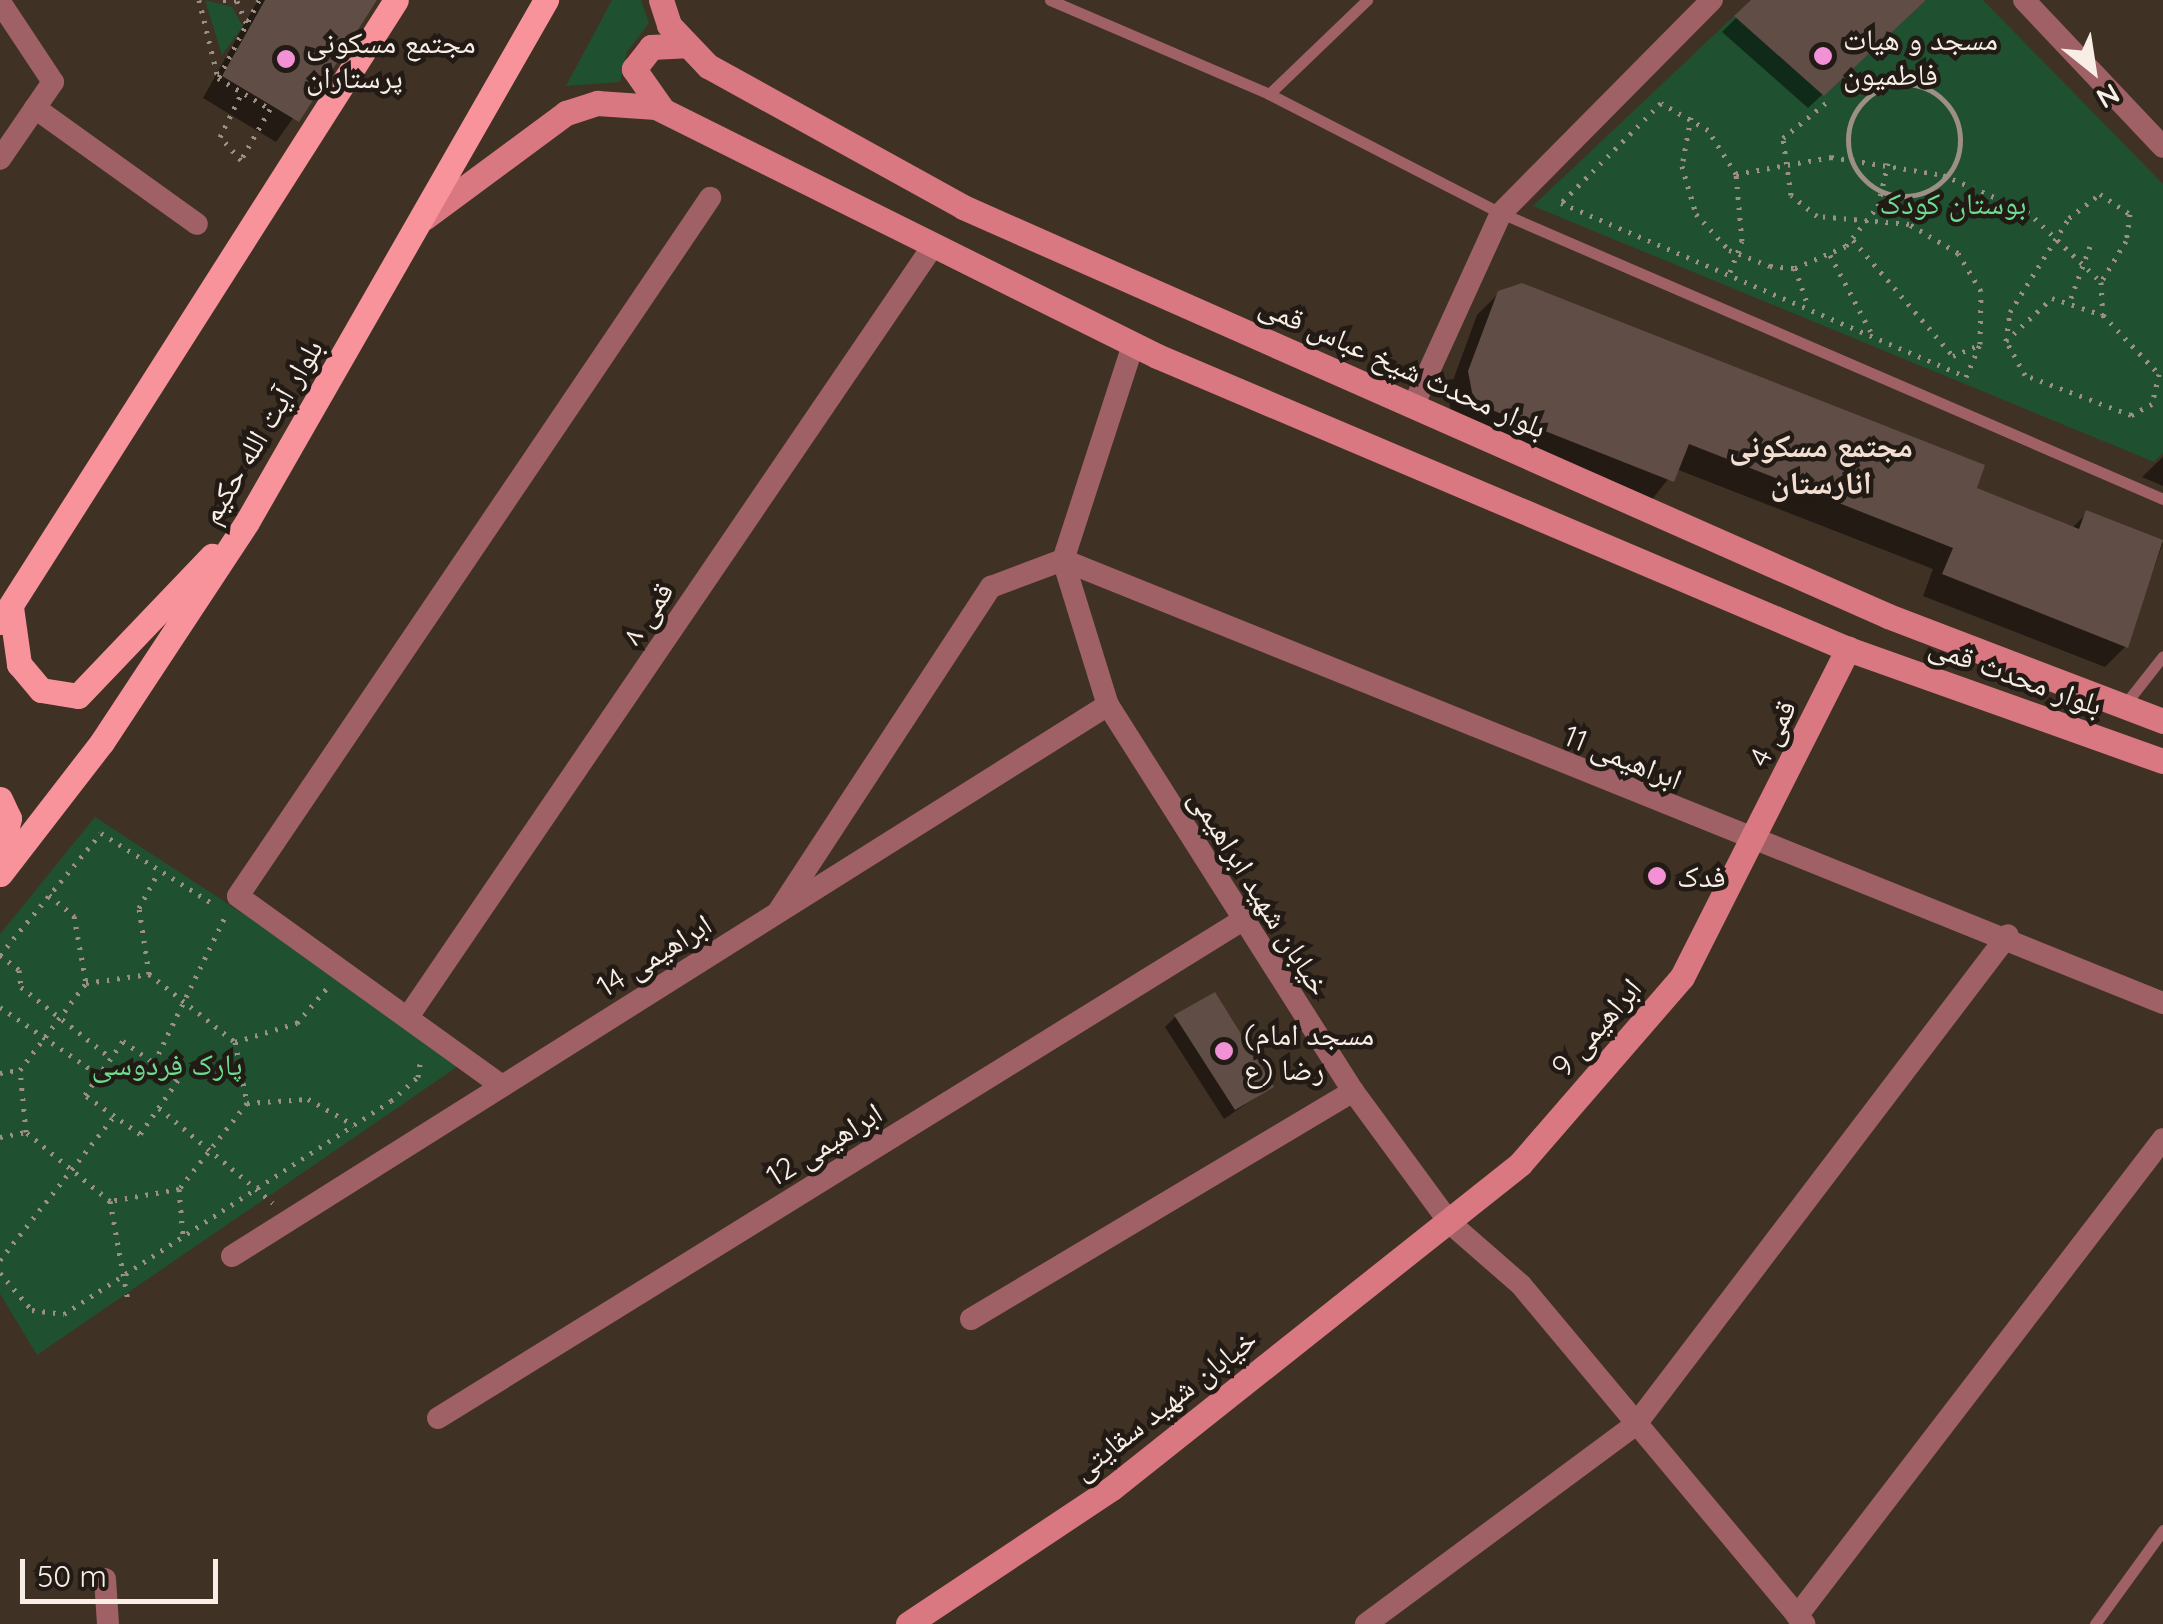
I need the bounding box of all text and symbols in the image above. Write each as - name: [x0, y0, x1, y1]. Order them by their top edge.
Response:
- north arrow: [2043, 20, 2143, 120]
- place label: مسجد و هیات فاطمیون: [1843, 21, 1998, 92]
- place label: مجتمع مسکونی پرستاران: [306, 24, 476, 94]
- marker: مسجد و هیات فاطمیون: [1812, 45, 1834, 67]
- marker: مجتمع مسکونی پرستاران: [275, 48, 297, 70]
- text: N: [2091, 76, 2126, 117]
- park label: بوستان کودک: [1880, 185, 2026, 221]
- street label: بلوار محدث شیخ عباس قمی: [1254, 286, 1552, 446]
- street label: بلوار آیت الله حکیم: [192, 332, 330, 530]
- district label: مجتمع مسکونی انارستان: [1729, 427, 1913, 502]
- street label: قمی ۸: [613, 575, 681, 651]
- street label: بلوار محدث قمی: [1925, 627, 2107, 723]
- street label: قمی 4: [1741, 694, 1803, 772]
- street label: ابراهیمی 11: [1559, 717, 1687, 797]
- street label: خیابان شهید ابراهیمی: [1182, 782, 1338, 1002]
- place label: فدک: [1677, 858, 1725, 894]
- marker: فدک: [1646, 865, 1668, 887]
- street label: ابراهیمی 14: [590, 906, 718, 1004]
- street label: ابراهیمی 9: [1544, 970, 1648, 1084]
- place label: (مسجد امام رضا (ع: [1244, 1016, 1374, 1086]
- marker: (مسجد امام رضا (ع: [1213, 1040, 1235, 1062]
- park label: پارک فردوسی: [92, 1046, 242, 1082]
- street label: ابراهیمی 12: [760, 1094, 888, 1194]
- street label: خیابان شهید سقایتی: [1065, 1321, 1263, 1487]
- scale bar: [25, 1539, 222, 1601]
- text: 50 m: [37, 1557, 107, 1595]

